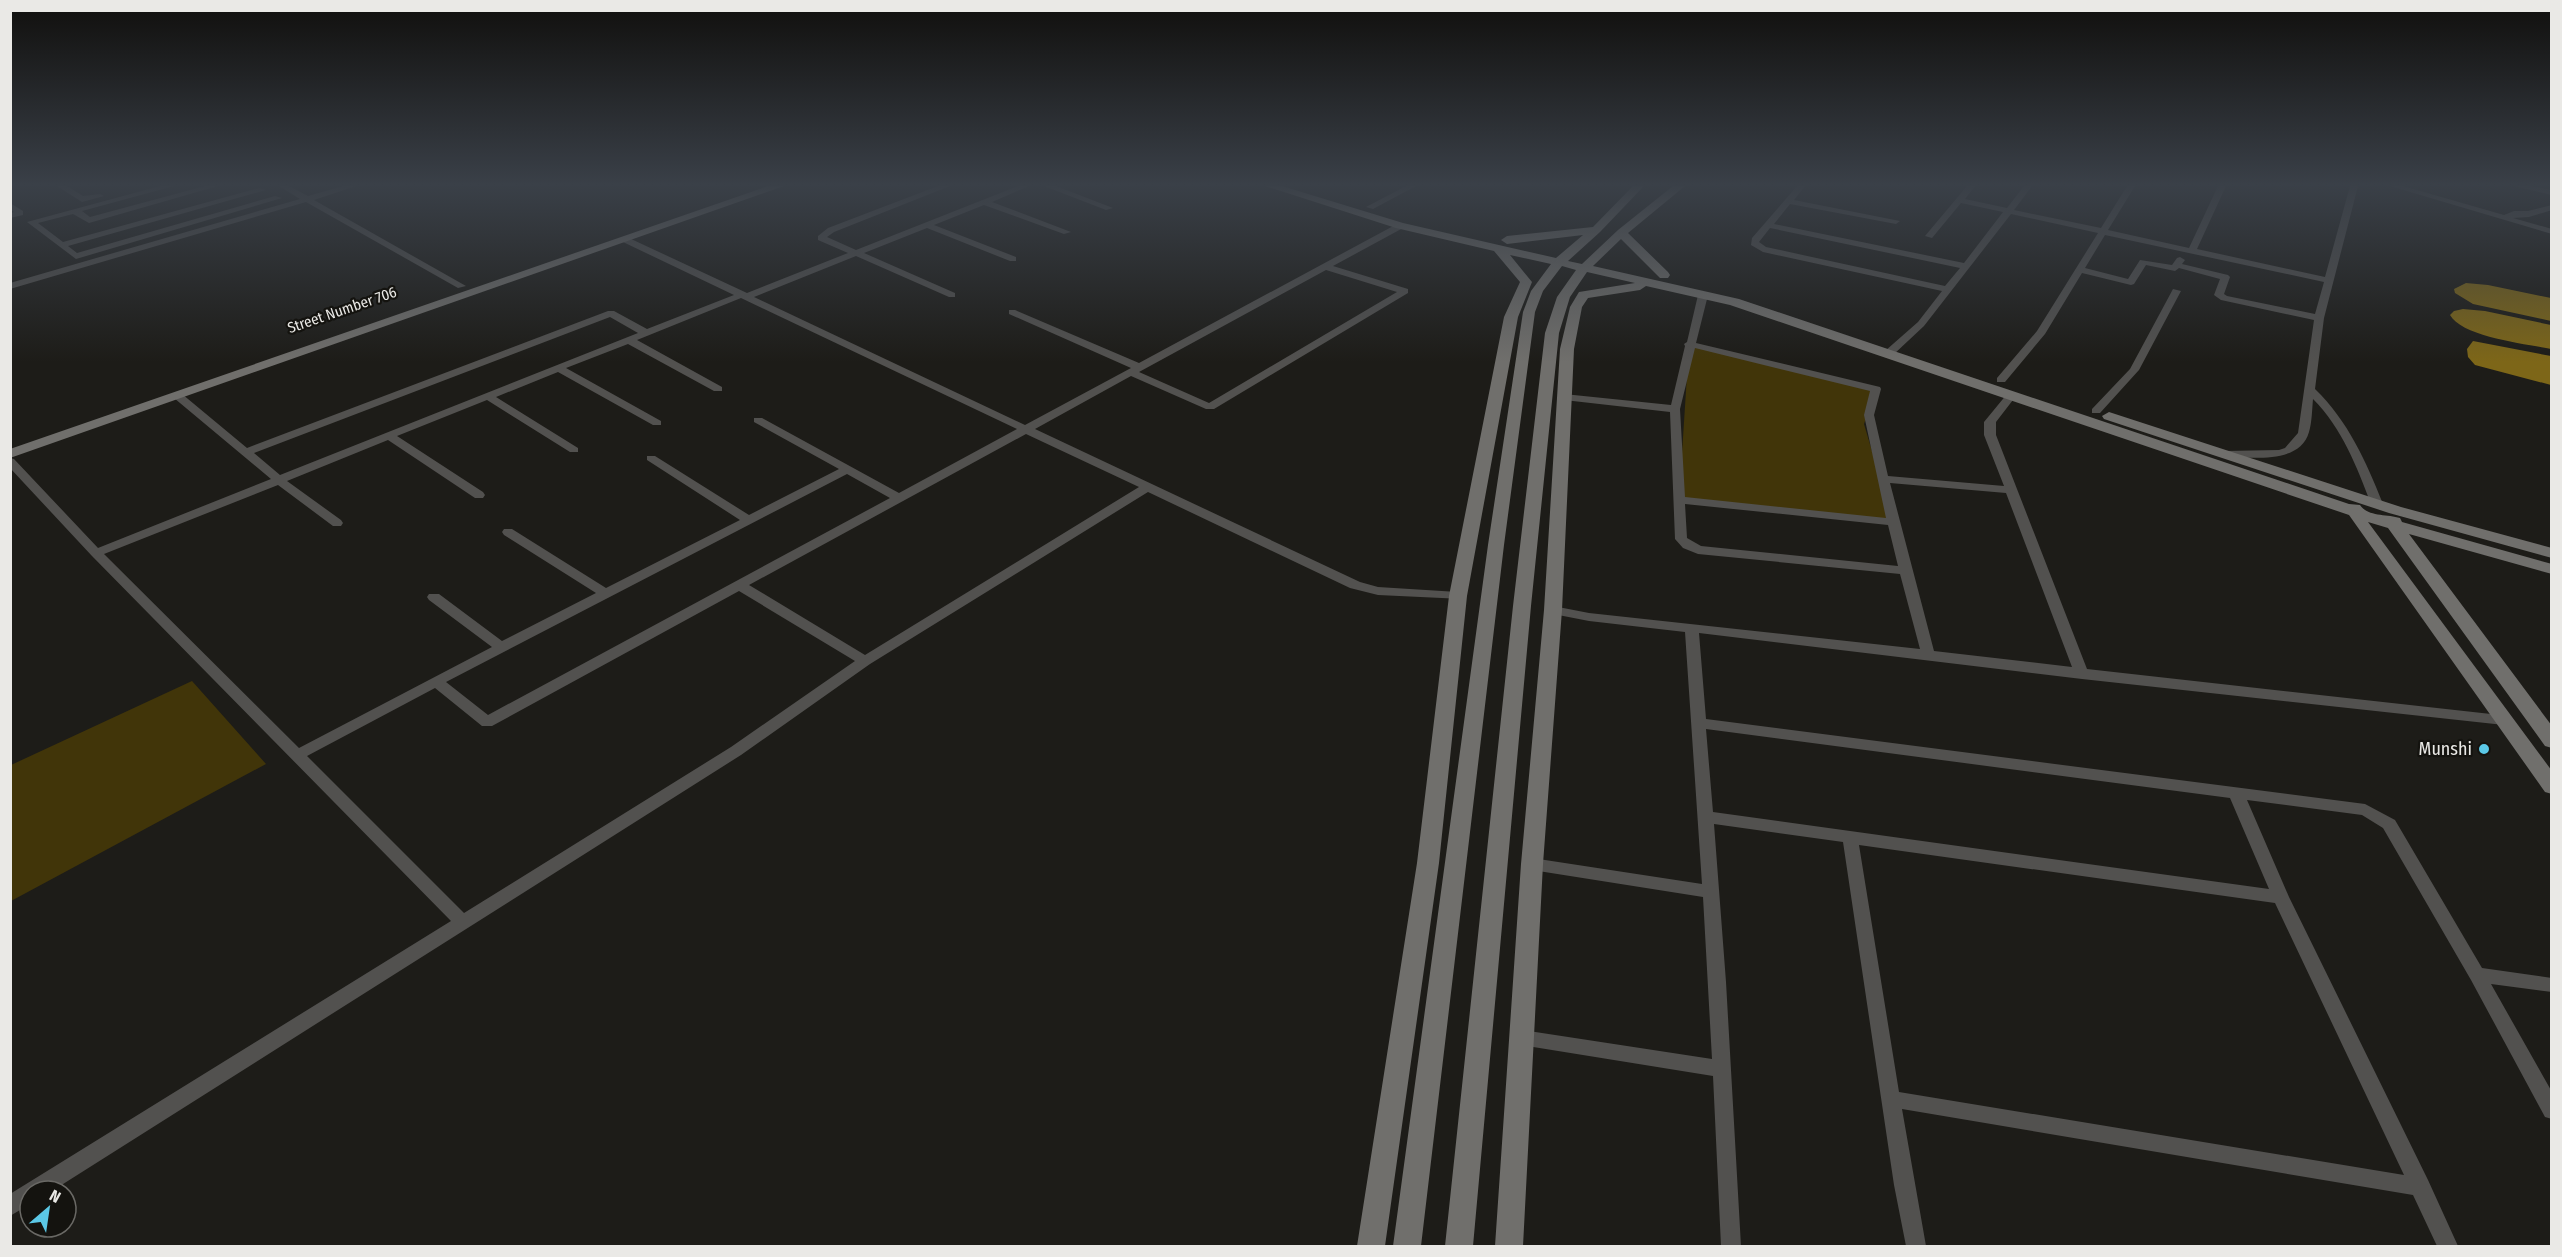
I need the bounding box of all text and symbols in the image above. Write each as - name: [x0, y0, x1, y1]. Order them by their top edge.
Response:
- street label: Street Number 706: [285, 283, 399, 337]
- place label: Munshi: [2419, 738, 2472, 760]
- marker: Munshi: [2477, 742, 2491, 756]
- north arrow: [18, 1179, 78, 1239]
- text: N: [46, 1186, 64, 1207]

